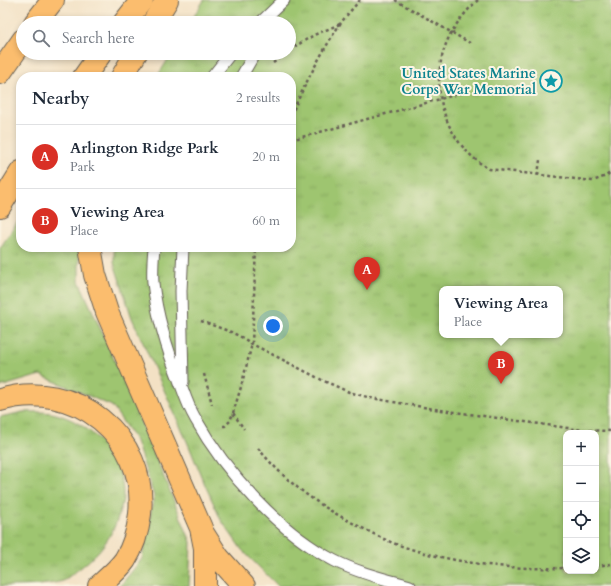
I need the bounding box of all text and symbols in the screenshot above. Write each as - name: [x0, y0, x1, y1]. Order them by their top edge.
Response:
- search box: [16, 16, 296, 60]
- icon: search: [30, 27, 52, 49]
- text: Search here: [62, 28, 135, 48]
- place label: United States Marine Corps War Memorial: [401, 64, 536, 99]
- place icon: United States Marine Corps War Memorial: [538, 68, 564, 94]
- text: Nearby: [32, 87, 89, 110]
- text: 2 results: [236, 89, 280, 107]
- text: Arlington Ridge Park: [70, 138, 219, 158]
- text: A: [40, 148, 50, 166]
- text: 20 m: [252, 148, 280, 166]
- text: Park: [70, 158, 95, 176]
- text: Viewing Area: [70, 202, 165, 222]
- text: B: [40, 212, 50, 230]
- text: 60 m: [252, 212, 280, 230]
- text: Place: [70, 222, 98, 240]
- pin: A: [354, 257, 380, 290]
- popup: [439, 286, 563, 338]
- text: Viewing Area: [454, 293, 548, 313]
- text: Place: [454, 313, 482, 331]
- your location: [263, 316, 283, 336]
- pin: B: [488, 351, 514, 384]
- map controls: [563, 430, 599, 574]
- button: +: [563, 430, 599, 466]
- button: −: [563, 466, 599, 502]
- button: locate: [563, 502, 599, 538]
- button: layers: [563, 538, 599, 574]

